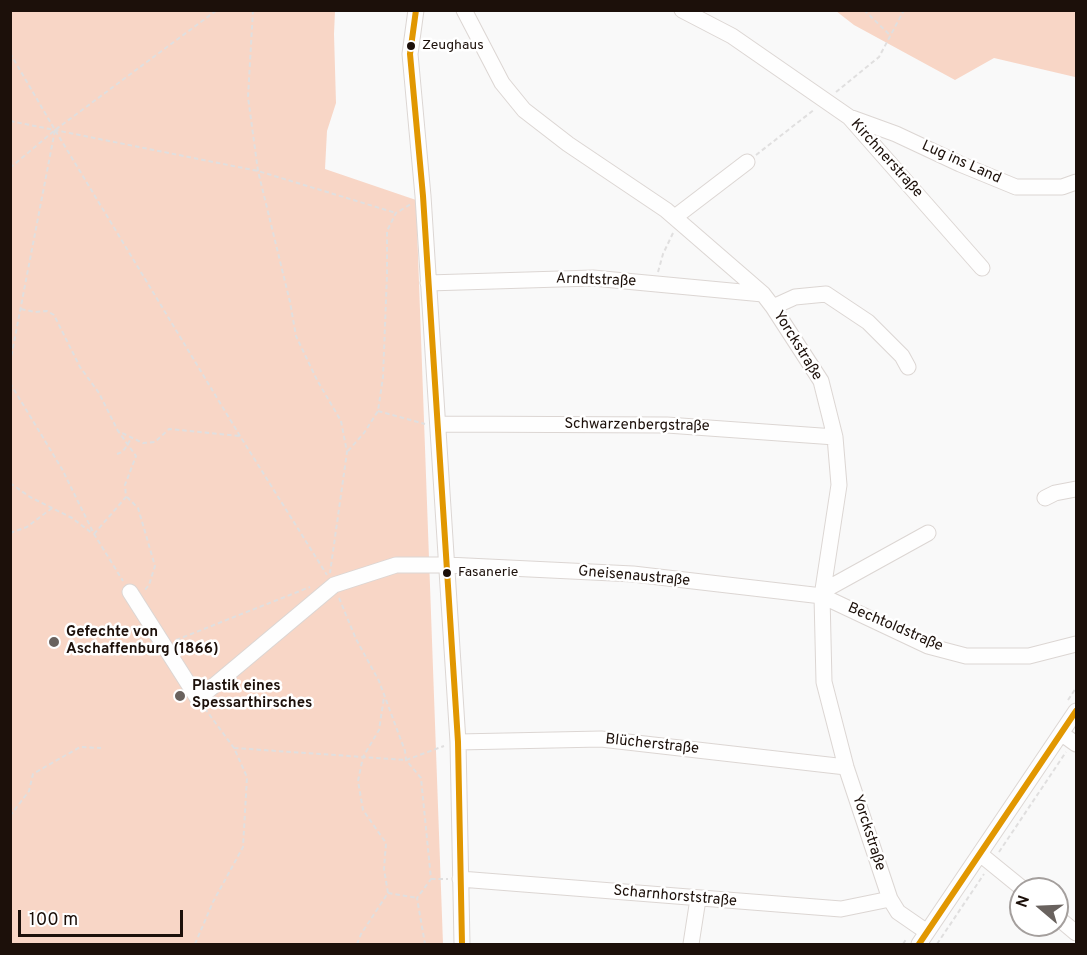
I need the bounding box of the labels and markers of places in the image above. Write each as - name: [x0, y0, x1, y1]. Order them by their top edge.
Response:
- place label: Zeughaus: [422, 38, 484, 54]
- marker: Zeughaus: [405, 40, 417, 52]
- place label: Fasanerie: [458, 565, 518, 581]
- marker: Fasanerie: [441, 567, 453, 579]
- place label: Gefechte von Aschaffenburg (1866): [66, 624, 218, 659]
- marker: Gefechte von Aschaffenburg (1866): [47, 635, 61, 649]
- place label: Plastik eines Spessarthirsches: [192, 678, 312, 713]
- marker: Plastik eines Spessarthirsches: [173, 689, 187, 703]

